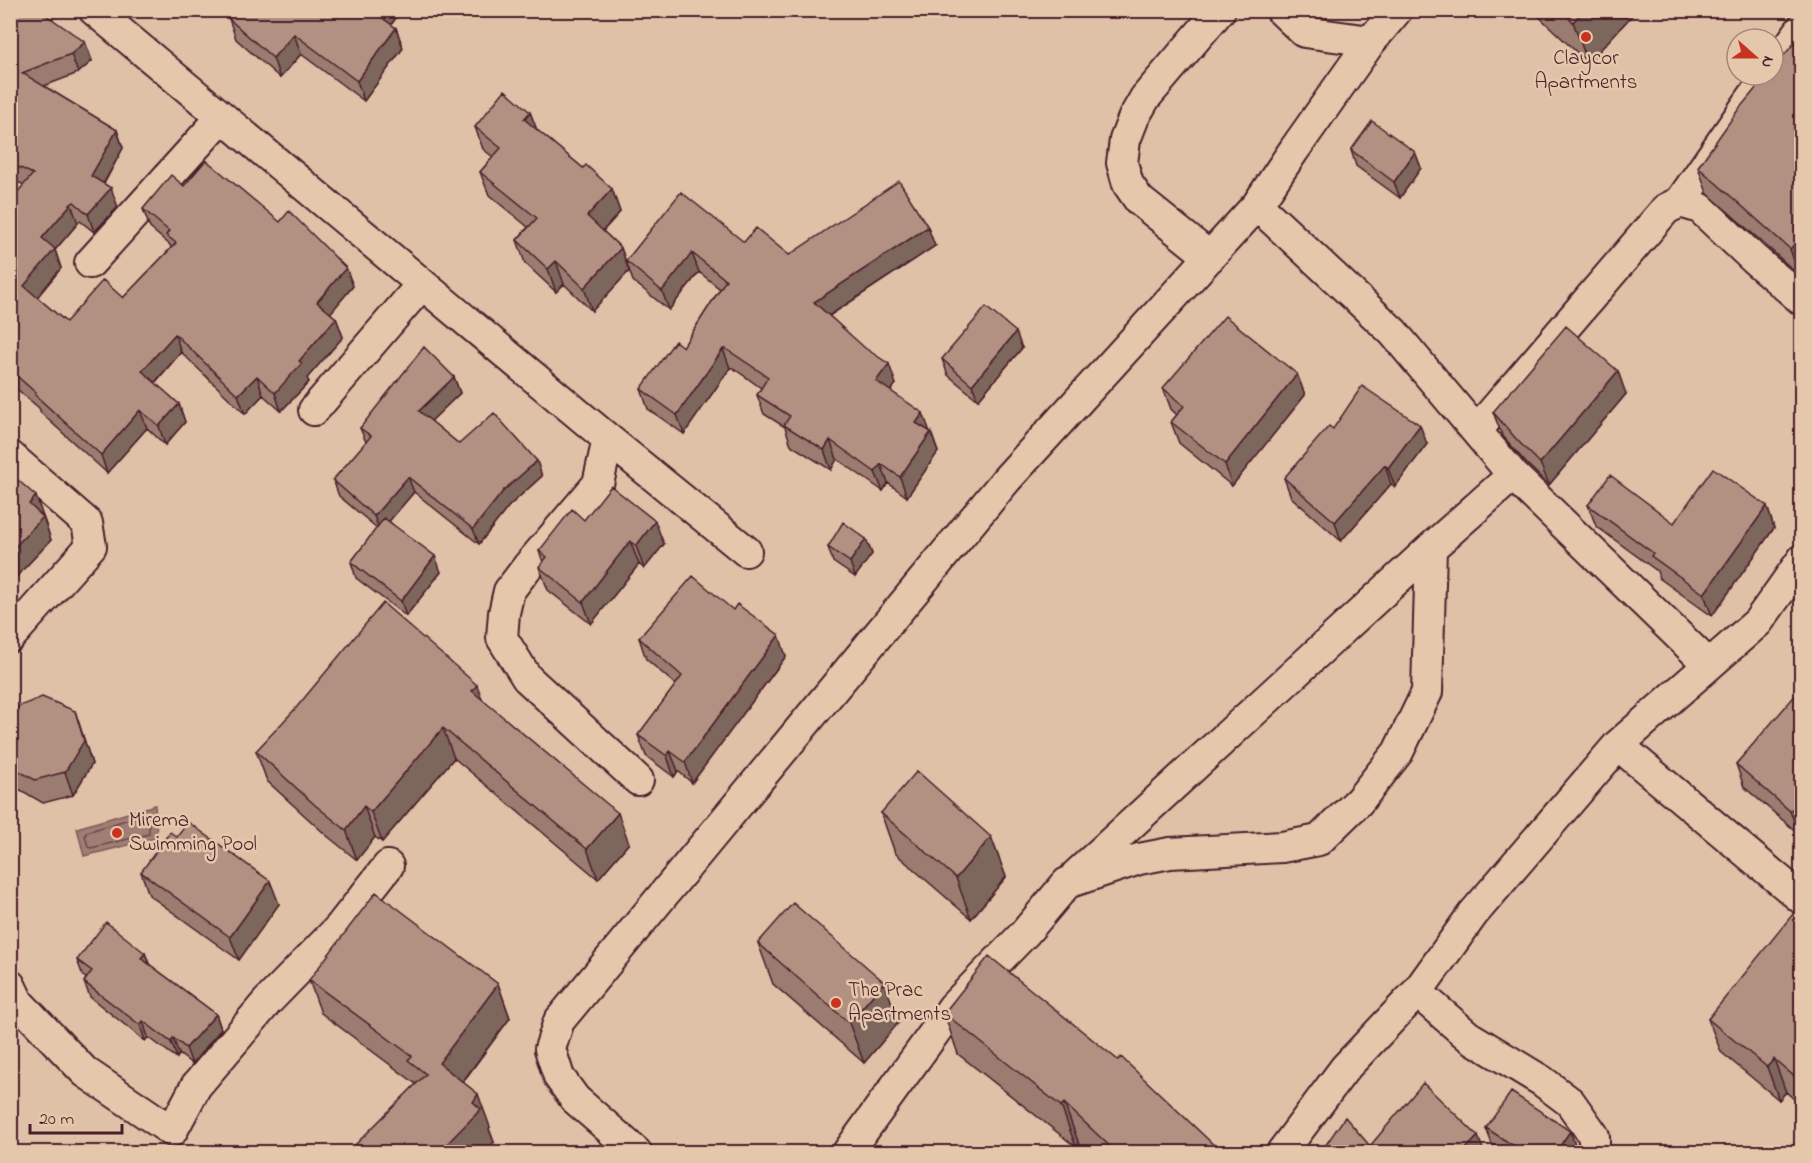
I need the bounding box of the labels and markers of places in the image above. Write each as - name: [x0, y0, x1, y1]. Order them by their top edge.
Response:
- marker: Claycor Apartments: [1579, 30, 1593, 44]
- place label: Claycor Apartments: [1534, 44, 1638, 98]
- place label: Mirema Swimming Pool: [129, 806, 257, 862]
- marker: Mirema Swimming Pool: [110, 826, 124, 840]
- place label: The Prac Apartments: [848, 976, 951, 1030]
- marker: The Prac Apartments: [829, 996, 843, 1010]

